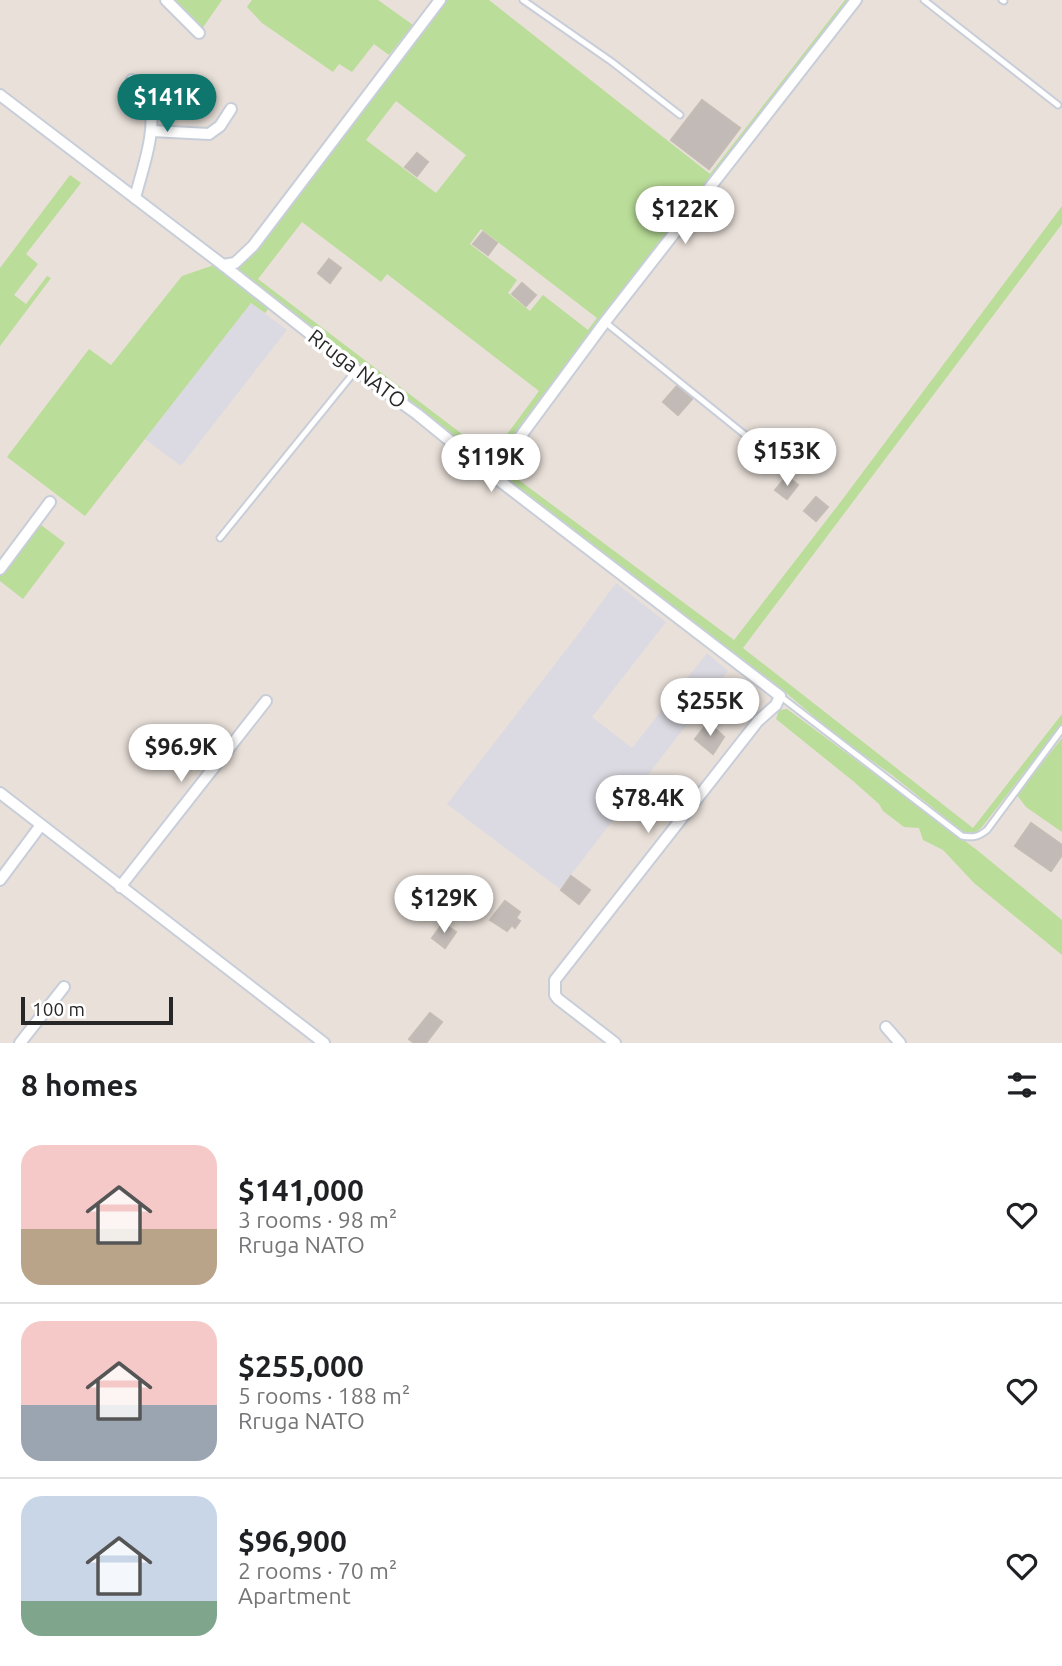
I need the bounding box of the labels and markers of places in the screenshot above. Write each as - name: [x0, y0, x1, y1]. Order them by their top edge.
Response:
- pin: $141K: [118, 74, 216, 134]
- pin: $122K: [636, 187, 734, 246]
- pin: $153K: [738, 428, 836, 488]
- pin: $119K: [442, 434, 540, 494]
- pin: $255K: [661, 678, 759, 738]
- pin: $96.9K: [124, 724, 238, 784]
- pin: $78.4K: [591, 776, 705, 835]
- pin: $129K: [395, 876, 493, 935]

